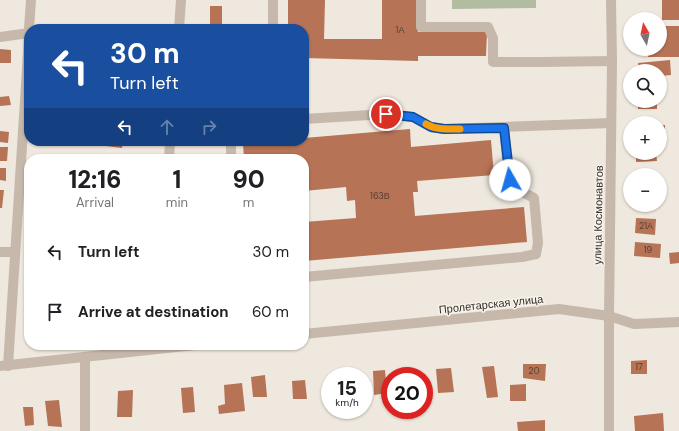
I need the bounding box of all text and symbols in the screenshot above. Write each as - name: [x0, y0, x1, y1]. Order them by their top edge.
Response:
- north arrow: [623, 12, 667, 56]
- map controls: [623, 12, 667, 212]
- house number: 1А: [396, 24, 404, 36]
- text: 30 m: [110, 35, 180, 72]
- icon: left: [44, 40, 96, 92]
- button: search: [623, 64, 667, 108]
- text: Turn left: [110, 71, 179, 95]
- pin: [369, 97, 403, 131]
- icon: arrive: [375, 103, 397, 125]
- icon: left: [114, 116, 136, 138]
- icon: ahead: [156, 116, 178, 138]
- icon: right: [198, 116, 220, 138]
- button: +: [623, 116, 667, 160]
- position arrow: [489, 159, 531, 201]
- text: 12:16: [68, 164, 121, 195]
- text: 1: [173, 164, 181, 195]
- text: 90: [232, 164, 265, 195]
- street label: улица Космонавтов: [590, 165, 606, 265]
- button: −: [623, 168, 667, 212]
- house number: 163В: [370, 190, 390, 202]
- text: Arrival: [76, 194, 114, 211]
- text: min: [166, 194, 188, 211]
- text: m: [243, 194, 254, 211]
- house number: 21А: [639, 220, 653, 232]
- icon: left: [44, 241, 66, 263]
- text: Turn left: [78, 242, 139, 262]
- text: 30 m: [253, 242, 289, 262]
- house number: 19: [644, 244, 653, 256]
- street label: Пролетарская улица: [438, 291, 545, 316]
- icon: arrive: [44, 301, 66, 323]
- text: Arrive at destination: [78, 302, 229, 322]
- text: 60 m: [252, 302, 289, 322]
- house number: 17: [635, 361, 643, 373]
- house number: 20: [528, 365, 540, 377]
- speed limit sign: 20: [381, 367, 433, 419]
- text: 15: [337, 375, 357, 401]
- text: km/h: [335, 396, 359, 409]

